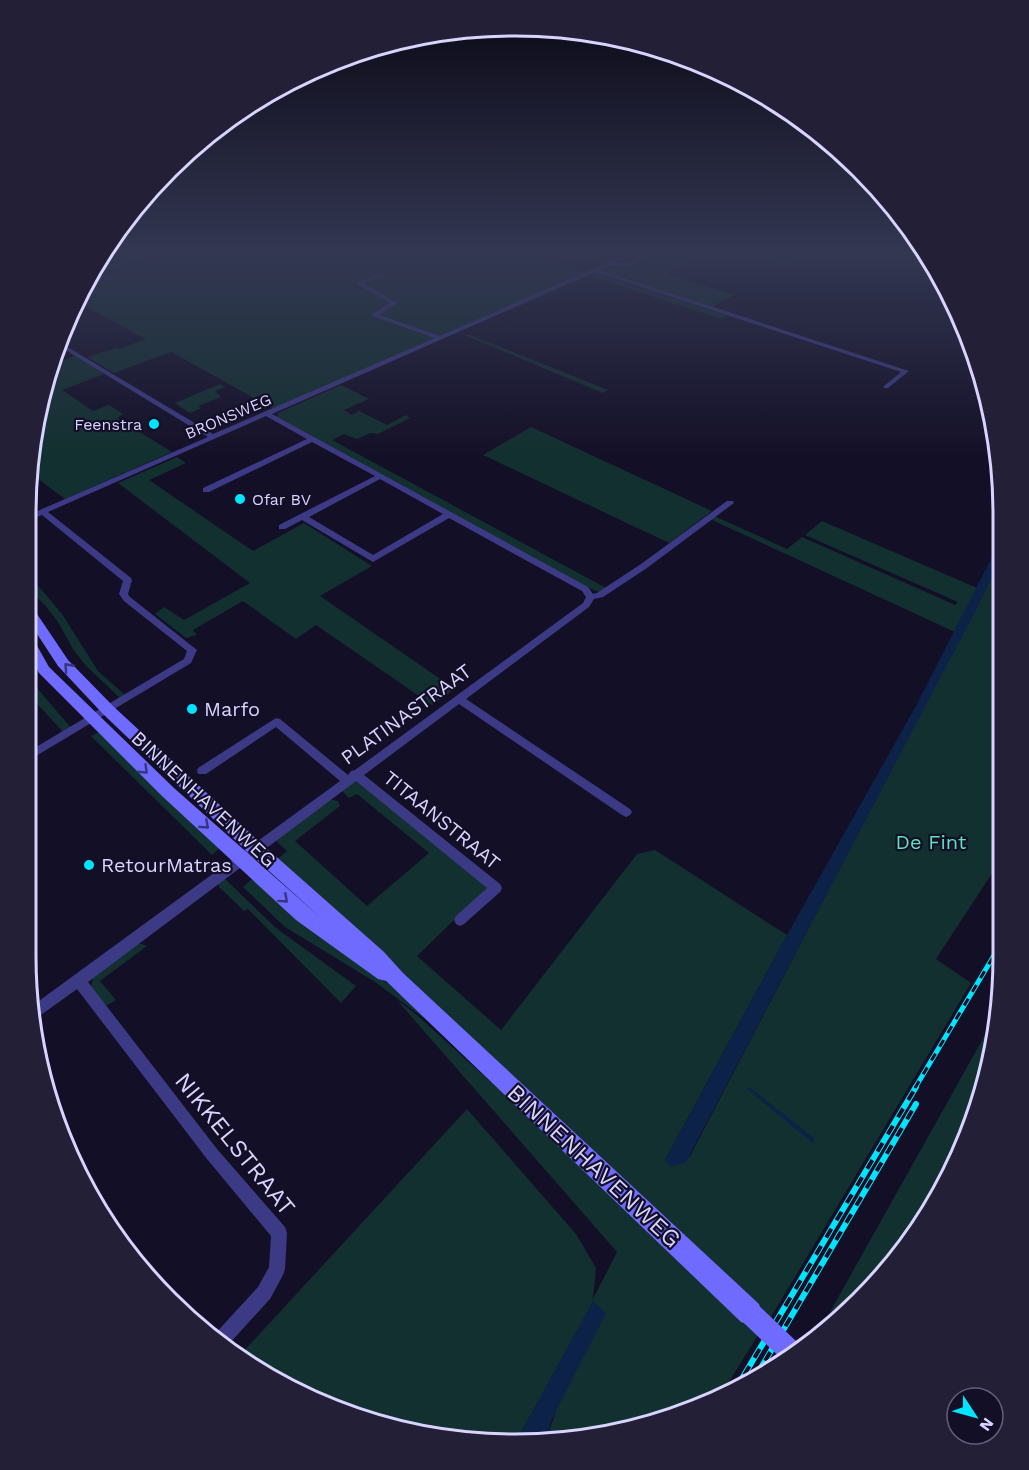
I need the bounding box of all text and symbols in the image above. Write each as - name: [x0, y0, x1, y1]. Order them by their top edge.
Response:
- street label: BRONSWEG: [182, 390, 274, 443]
- place label: Feenstra: [74, 415, 142, 434]
- marker: Feenstra: [147, 417, 161, 431]
- place label: Ofar BV: [252, 490, 311, 509]
- marker: Ofar BV: [233, 492, 247, 506]
- street label: PLATINASTRAAT: [336, 659, 476, 769]
- one-way arrow: [64, 664, 75, 674]
- place label: Marfo: [204, 697, 260, 721]
- marker: Marfo: [185, 702, 199, 716]
- street label: BINNENHAVENWEG: [127, 726, 281, 872]
- one-way arrow: [137, 762, 148, 773]
- street label: TITAANSTRAAT: [379, 765, 505, 875]
- one-way arrow: [198, 818, 209, 829]
- park label: De Fint: [896, 830, 967, 854]
- place label: RetourMatras: [101, 853, 232, 877]
- marker: RetourMatras: [82, 858, 96, 872]
- one-way arrow: [278, 892, 288, 903]
- street label: NIKKELSTRAAT: [169, 1067, 301, 1221]
- street label: BINNENHAVENWEG: [502, 1078, 686, 1254]
- north arrow: [945, 1386, 1005, 1446]
- text: N: [976, 1414, 998, 1435]

